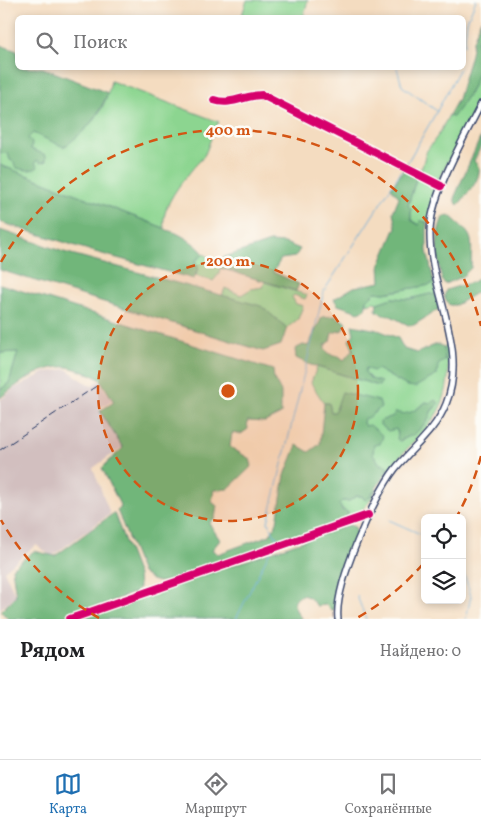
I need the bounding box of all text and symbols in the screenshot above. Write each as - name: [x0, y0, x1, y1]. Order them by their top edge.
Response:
- search box: [15, 15, 466, 70]
- icon: search: [33, 29, 61, 57]
- text: Поиск: [73, 30, 127, 56]
- text: 400 m: [206, 121, 251, 142]
- text: 200 m: [206, 252, 250, 273]
- centre of rings: [219, 382, 237, 400]
- map controls: [421, 514, 466, 604]
- button: locate: [421, 514, 466, 559]
- button: layers: [421, 559, 466, 604]
- text: Рядом: [20, 637, 85, 666]
- text: Найдено: 0: [380, 641, 461, 663]
- tab: Карта: [49, 770, 87, 819]
- tab: Маршрут: [185, 770, 247, 819]
- tab: Сохранённые: [345, 770, 432, 819]

